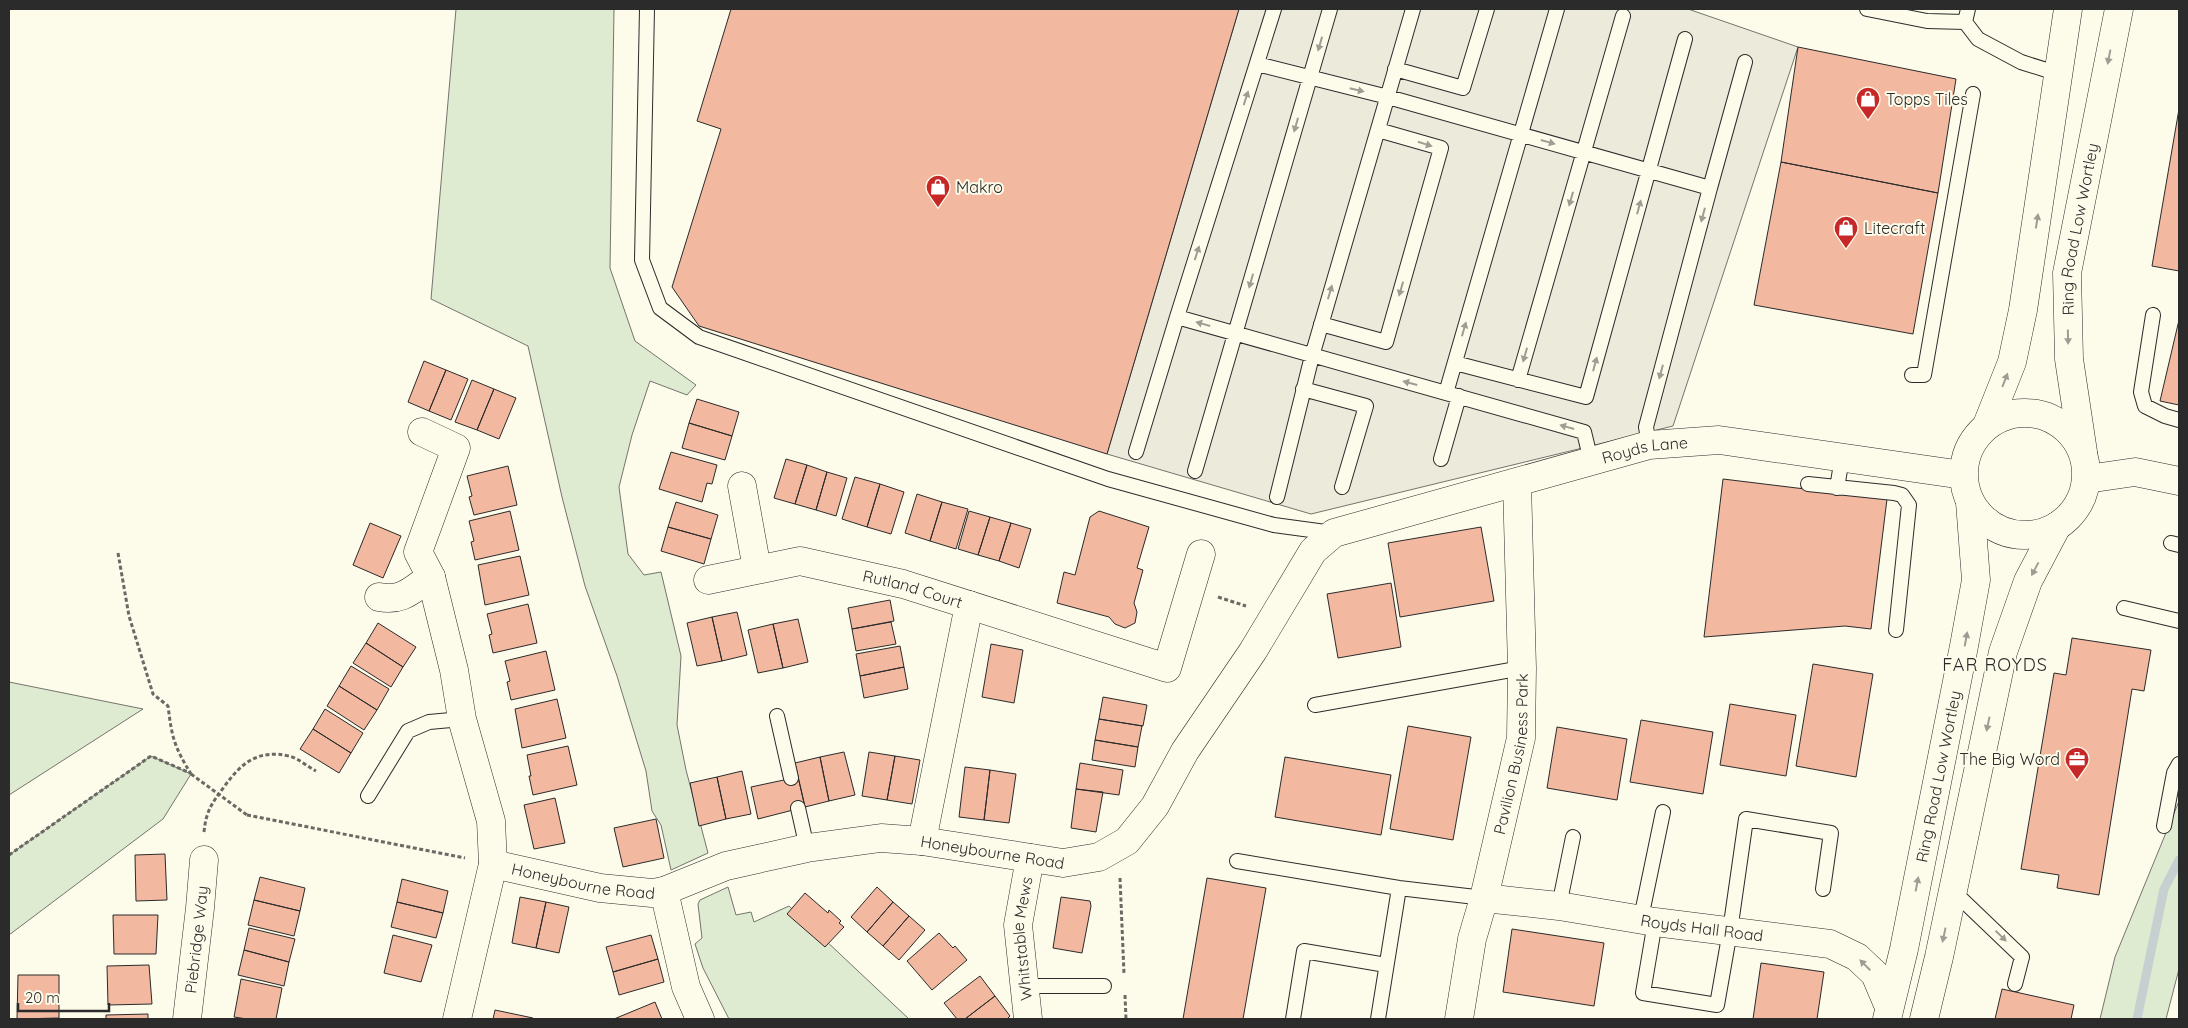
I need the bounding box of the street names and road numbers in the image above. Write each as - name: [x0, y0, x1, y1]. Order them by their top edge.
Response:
- street label: Ring Road Low Wortley: [2056, 141, 2102, 316]
- street label: Royds Lane: [1600, 432, 1688, 468]
- street label: Rutland Court: [861, 565, 965, 612]
- street label: Pavilion Business Park: [1489, 673, 1532, 836]
- street label: Ring Road Low Wortley: [1911, 689, 1965, 864]
- street label: Honeybourne Road: [919, 831, 1066, 873]
- street label: Honeybourne Road: [510, 858, 656, 903]
- street label: Whitstable Mews: [1008, 875, 1036, 1002]
- street label: Piebridge Way: [180, 885, 212, 994]
- street label: Royds Hall Road: [1639, 910, 1764, 946]

